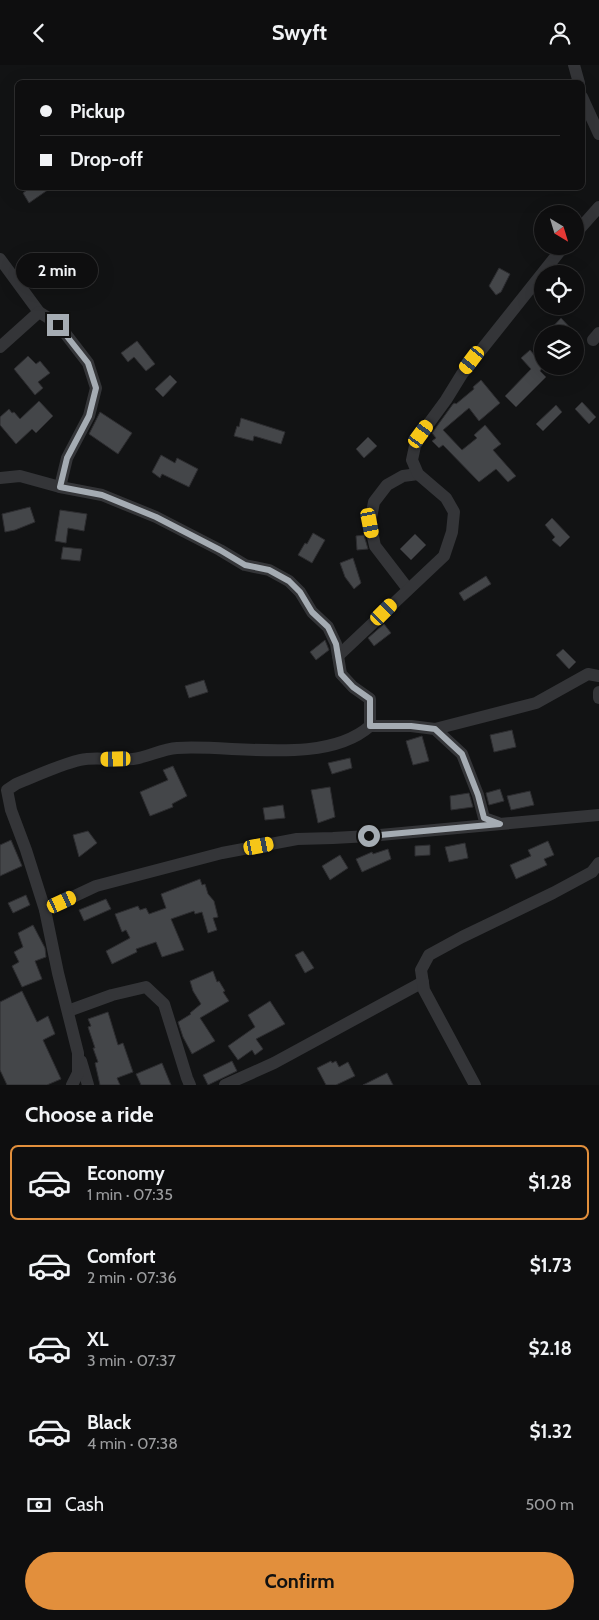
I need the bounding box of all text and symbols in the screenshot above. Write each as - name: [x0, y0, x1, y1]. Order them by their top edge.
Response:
- icon: back: [25, 19, 53, 47]
- text: Swyft: [272, 19, 327, 46]
- icon: person: [546, 19, 574, 47]
- text: Pickup: [70, 100, 125, 123]
- text: Drop-off: [70, 148, 143, 171]
- north arrow: [534, 205, 584, 255]
- map controls: [534, 205, 584, 375]
- callout: 2 min: [17, 253, 99, 287]
- text: 2 min: [38, 261, 76, 280]
- button: locate: [534, 265, 584, 315]
- route end: [47, 314, 69, 336]
- button: layers: [534, 325, 584, 375]
- car: [456, 344, 487, 376]
- car: [406, 417, 435, 451]
- car: [359, 507, 380, 539]
- car: [368, 596, 399, 628]
- car: [100, 751, 131, 767]
- route start: [358, 825, 380, 847]
- car: [242, 836, 275, 856]
- car: [45, 889, 78, 915]
- text: Choose a ride: [25, 1101, 154, 1128]
- icon: car: [27, 1160, 72, 1205]
- text: Economy: [87, 1162, 165, 1185]
- text: $1.28: [528, 1171, 572, 1194]
- text: 1 min · 07:35: [87, 1185, 173, 1204]
- icon: car: [27, 1243, 72, 1288]
- text: Comfort: [87, 1245, 156, 1268]
- text: $1.73: [530, 1254, 572, 1277]
- text: 2 min · 07:36: [87, 1268, 176, 1287]
- icon: car: [27, 1326, 72, 1371]
- text: XL: [87, 1328, 108, 1351]
- text: $2.18: [529, 1337, 572, 1360]
- text: 3 min · 07:37: [87, 1351, 176, 1370]
- icon: car: [27, 1409, 72, 1454]
- text: Black: [87, 1411, 131, 1434]
- text: $1.32: [529, 1420, 572, 1443]
- text: 4 min · 07:38: [87, 1434, 178, 1453]
- icon: cash: [25, 1491, 53, 1519]
- text: Cash: [65, 1493, 104, 1516]
- text: 500 m: [525, 1495, 574, 1514]
- button: Confirm: [25, 1552, 574, 1610]

